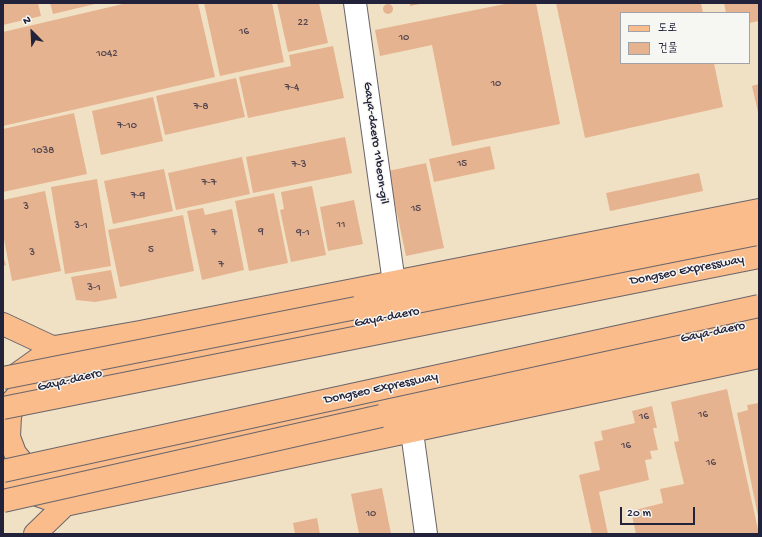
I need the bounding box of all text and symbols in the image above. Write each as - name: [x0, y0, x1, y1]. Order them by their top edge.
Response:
- north arrow: [12, 12, 52, 52]
- legend: [620, 12, 750, 64]
- text: N: [21, 14, 33, 28]
- house number: 22: [298, 16, 308, 30]
- text: 도로: [658, 22, 677, 36]
- house number: 16: [239, 25, 249, 39]
- house number: 10: [399, 31, 409, 45]
- text: 건물: [658, 42, 677, 56]
- house number: 1042: [96, 47, 118, 61]
- house number: 10: [491, 77, 501, 91]
- house number: 7-4: [285, 81, 299, 95]
- street label: Gaya-daero 11beon-gil: [359, 81, 391, 205]
- house number: 7-8: [193, 100, 209, 114]
- house number: 7-10: [117, 119, 137, 133]
- house number: 1038: [32, 144, 54, 158]
- house number: 15: [457, 157, 467, 171]
- house number: 7-3: [292, 158, 306, 172]
- house number: 7-7: [202, 176, 216, 190]
- house number: 7-9: [131, 189, 145, 203]
- house number: 3: [23, 200, 29, 214]
- house number: 15: [411, 202, 421, 216]
- house number: 11: [337, 218, 345, 232]
- house number: 3-1: [74, 219, 88, 233]
- house number: 9: [258, 225, 264, 239]
- house number: 7: [211, 226, 217, 240]
- house number: 9-1: [296, 226, 310, 240]
- house number: 5: [148, 243, 154, 257]
- house number: 3: [29, 246, 35, 260]
- street label: Dongseo Expressway: [629, 252, 745, 290]
- house number: 7: [218, 258, 224, 272]
- house number: 3-1: [87, 281, 101, 295]
- street label: Gaya-daero: [353, 304, 421, 332]
- street label: Gaya-daero: [679, 319, 747, 347]
- street label: Gaya-daero: [36, 366, 104, 396]
- street label: Dongseo Expressway: [323, 369, 439, 409]
- house number: 16: [698, 408, 708, 422]
- house number: 16: [639, 410, 649, 424]
- house number: 16: [621, 439, 631, 453]
- house number: 16: [706, 456, 716, 470]
- scale bar: [622, 499, 697, 525]
- house number: 10: [366, 507, 376, 521]
- text: 20 m: [627, 507, 651, 521]

